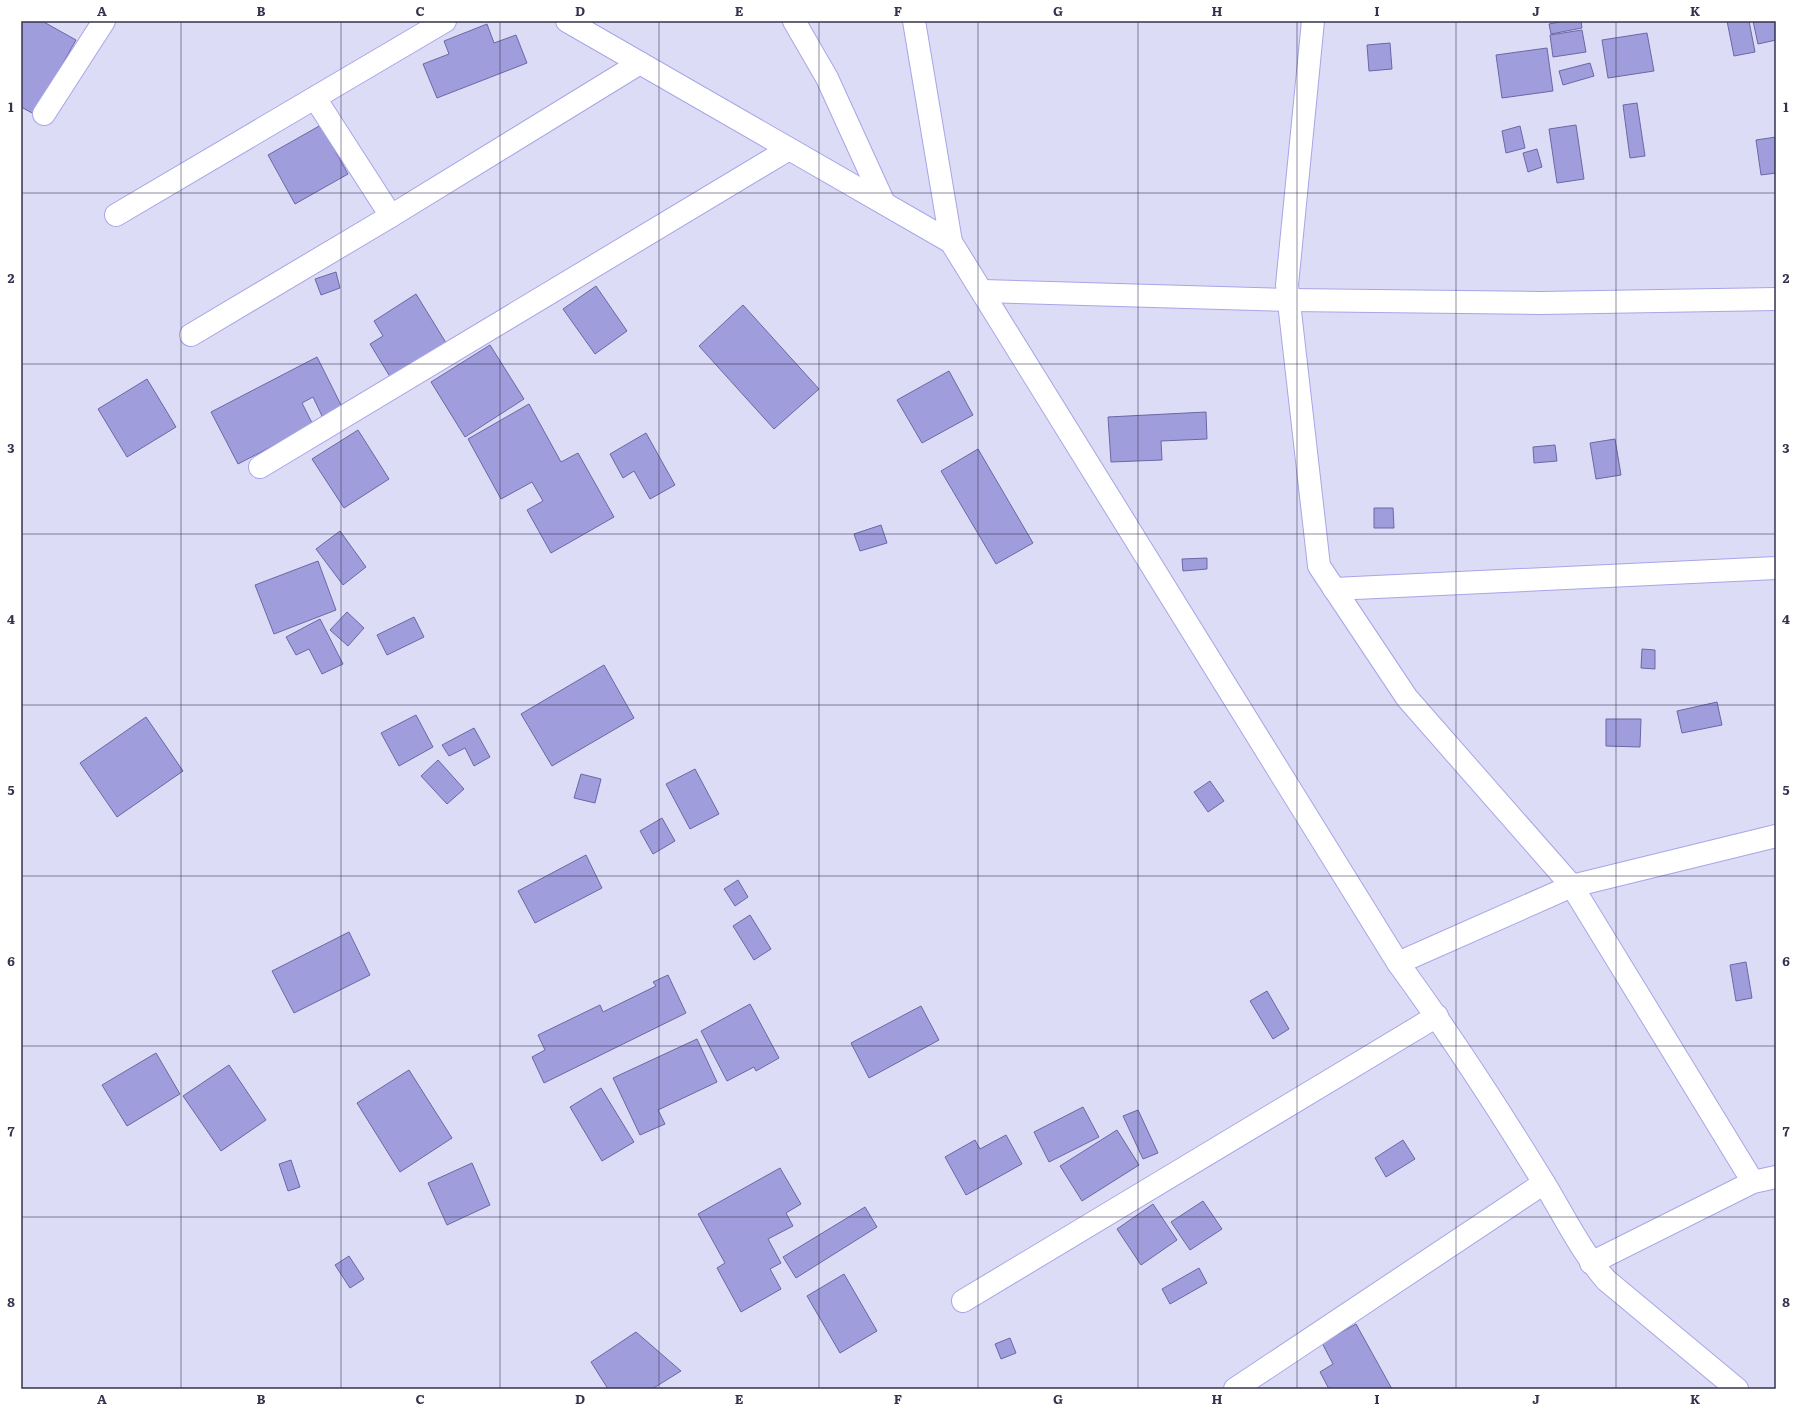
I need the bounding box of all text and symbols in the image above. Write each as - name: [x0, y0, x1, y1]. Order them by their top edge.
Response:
- text: A: [97, 1, 107, 20]
- text: B: [257, 1, 266, 20]
- text: C: [415, 1, 425, 20]
- text: D: [575, 1, 585, 20]
- text: E: [735, 1, 744, 20]
- text: F: [894, 1, 902, 20]
- text: G: [1053, 1, 1063, 20]
- text: H: [1212, 1, 1223, 20]
- text: I: [1374, 1, 1380, 20]
- text: J: [1532, 1, 1540, 20]
- text: K: [1690, 1, 1701, 20]
- text: 1: [8, 97, 14, 116]
- text: 1: [1783, 97, 1789, 116]
- text: 2: [8, 268, 15, 287]
- text: 2: [1783, 268, 1790, 287]
- text: 3: [7, 438, 15, 457]
- text: 3: [1782, 438, 1790, 457]
- text: 4: [7, 609, 15, 628]
- text: 4: [1782, 609, 1790, 628]
- text: 5: [7, 780, 15, 799]
- text: 5: [1782, 780, 1790, 799]
- text: 6: [7, 951, 15, 970]
- text: 6: [1782, 951, 1790, 970]
- text: 7: [7, 1121, 15, 1140]
- text: 7: [1782, 1121, 1790, 1140]
- text: 8: [7, 1292, 15, 1311]
- text: 8: [1782, 1292, 1790, 1311]
- text: A: [97, 1389, 107, 1408]
- text: B: [257, 1389, 266, 1408]
- text: C: [415, 1389, 425, 1408]
- text: D: [575, 1389, 585, 1408]
- text: E: [735, 1389, 744, 1408]
- text: F: [894, 1389, 902, 1408]
- text: G: [1053, 1389, 1063, 1408]
- text: H: [1212, 1389, 1223, 1408]
- text: I: [1374, 1389, 1380, 1408]
- text: J: [1532, 1389, 1540, 1408]
- text: K: [1690, 1389, 1701, 1408]

